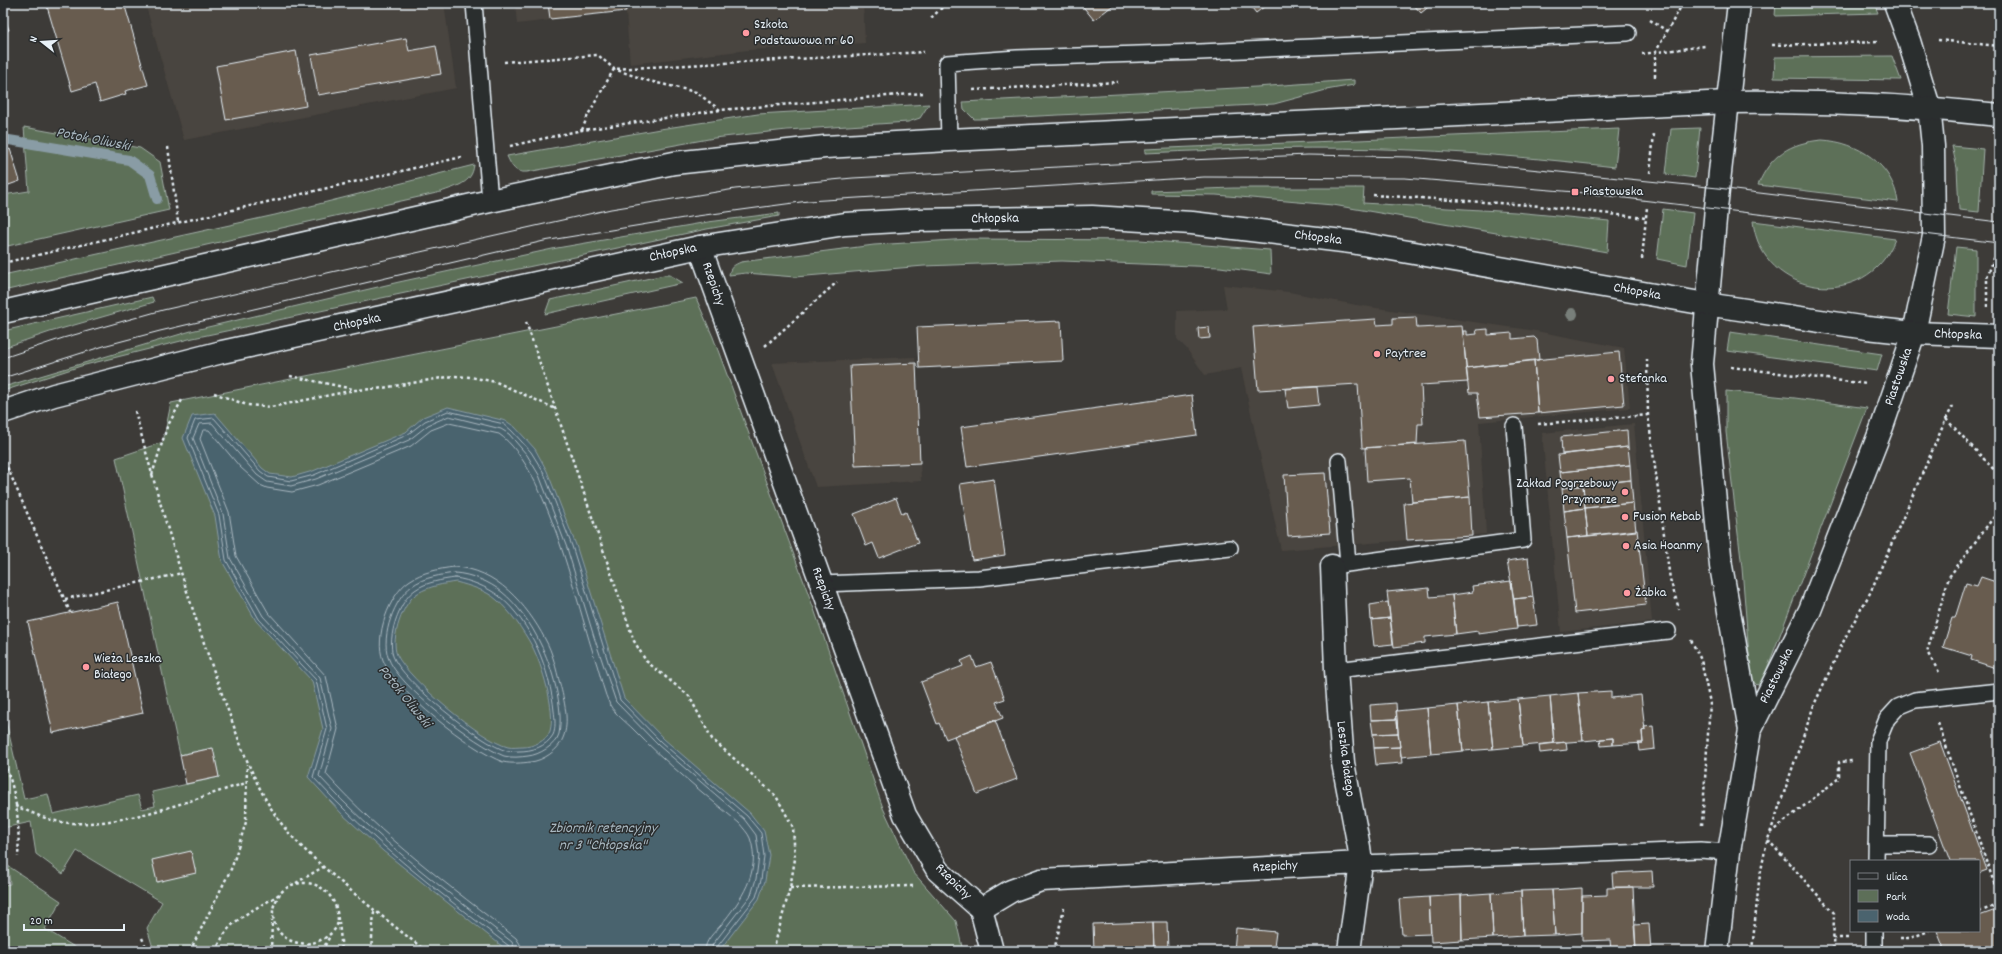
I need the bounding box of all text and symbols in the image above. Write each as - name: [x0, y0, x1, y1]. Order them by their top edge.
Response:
- place label: Szkoła Podstawowa nr 60: [754, 15, 854, 51]
- north arrow: [22, 22, 62, 62]
- marker: Szkoła Podstawowa nr 60: [741, 28, 751, 38]
- text: N: [26, 34, 43, 45]
- water label: Potok Oliwski: [54, 122, 134, 158]
- place label: Piastowska: [1583, 182, 1643, 202]
- marker: Piastowska: [1570, 187, 1580, 197]
- street label: Chłopska: [971, 209, 1019, 229]
- street label: Chłopska: [1293, 225, 1343, 251]
- street label: Chłopska: [648, 238, 699, 268]
- street label: Rzepichy: [696, 259, 730, 309]
- street label: Chłopska: [1612, 278, 1663, 306]
- street label: Chłopska: [332, 308, 383, 338]
- street label: Chłopska: [1934, 324, 1983, 346]
- place label: Paytree: [1385, 344, 1426, 364]
- street label: Piastowska: [1880, 345, 1918, 409]
- marker: Paytree: [1372, 349, 1382, 359]
- place label: Stefanka: [1619, 369, 1667, 389]
- marker: Stefanka: [1606, 374, 1616, 384]
- place label: Zakład Pogrzebowy Przymorze: [1516, 474, 1617, 510]
- marker: Zakład Pogrzebowy Przymorze: [1620, 487, 1630, 497]
- place label: Fusion Kebab: [1633, 507, 1701, 527]
- marker: Fusion Kebab: [1620, 512, 1630, 522]
- place label: Asia Hoanmy: [1634, 536, 1702, 556]
- marker: Asia Hoanmy: [1621, 541, 1631, 551]
- street label: Rzepichy: [806, 564, 840, 614]
- place label: Żabka: [1635, 583, 1667, 603]
- marker: Żabka: [1622, 588, 1632, 598]
- street label: Piastowska: [1755, 644, 1799, 707]
- place label: Wieża Leszka Białego: [94, 649, 162, 685]
- water label: Potok Oliwski: [372, 661, 438, 735]
- marker: Wieża Leszka Białego: [81, 662, 91, 672]
- street label: Leszka Białego: [1330, 720, 1360, 798]
- water label: Zbiornik retencyjny nr 3 "Chłopska": [549, 818, 659, 857]
- street label: Rzepichy: [1252, 856, 1298, 878]
- street label: Rzepichy: [930, 859, 976, 905]
- legend: [1850, 860, 1980, 932]
- text: Ulica: [1886, 869, 1908, 886]
- text: Park: [1886, 889, 1907, 906]
- scale bar: [24, 906, 124, 932]
- text: Woda: [1886, 909, 1910, 926]
- text: 20 m: [30, 913, 53, 930]

